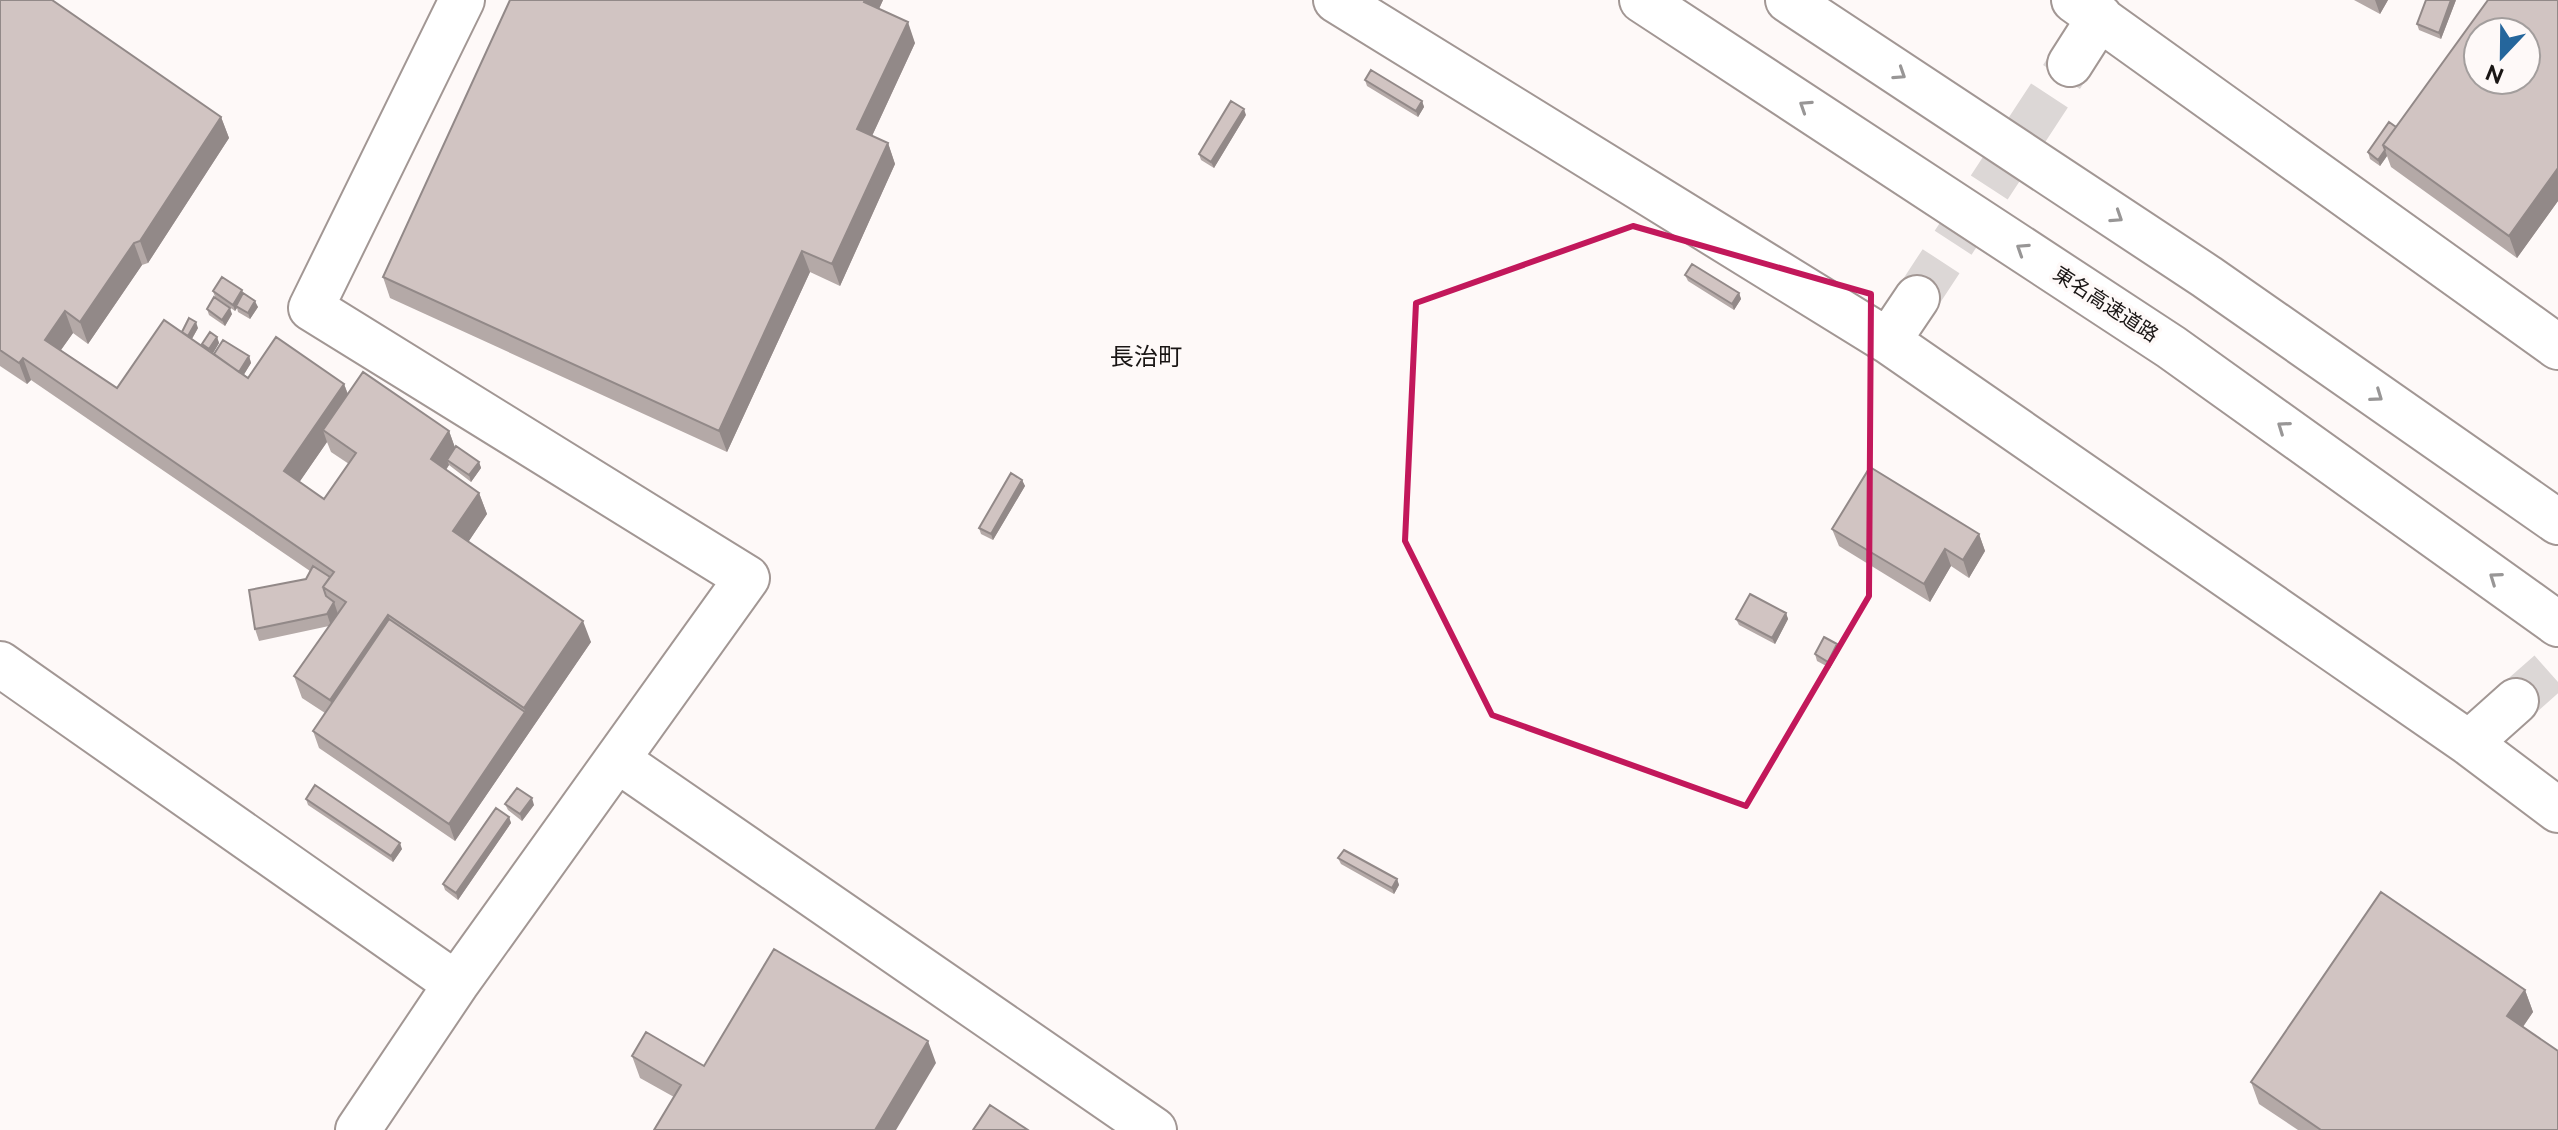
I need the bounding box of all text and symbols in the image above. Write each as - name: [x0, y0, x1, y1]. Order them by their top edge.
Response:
- north arrow: [2462, 16, 2542, 96]
- text: N: [2482, 59, 2507, 90]
- one-way arrow: [1891, 64, 1905, 79]
- one-way arrow: [1799, 100, 1814, 115]
- one-way arrow: [2108, 207, 2122, 222]
- one-way arrow: [2017, 243, 2031, 258]
- street label: 東名高速道路: [2049, 261, 2163, 347]
- district label: 長治町: [1110, 342, 1182, 371]
- one-way arrow: [2369, 386, 2383, 401]
- one-way arrow: [2278, 422, 2292, 437]
- one-way arrow: [2489, 573, 2504, 587]

